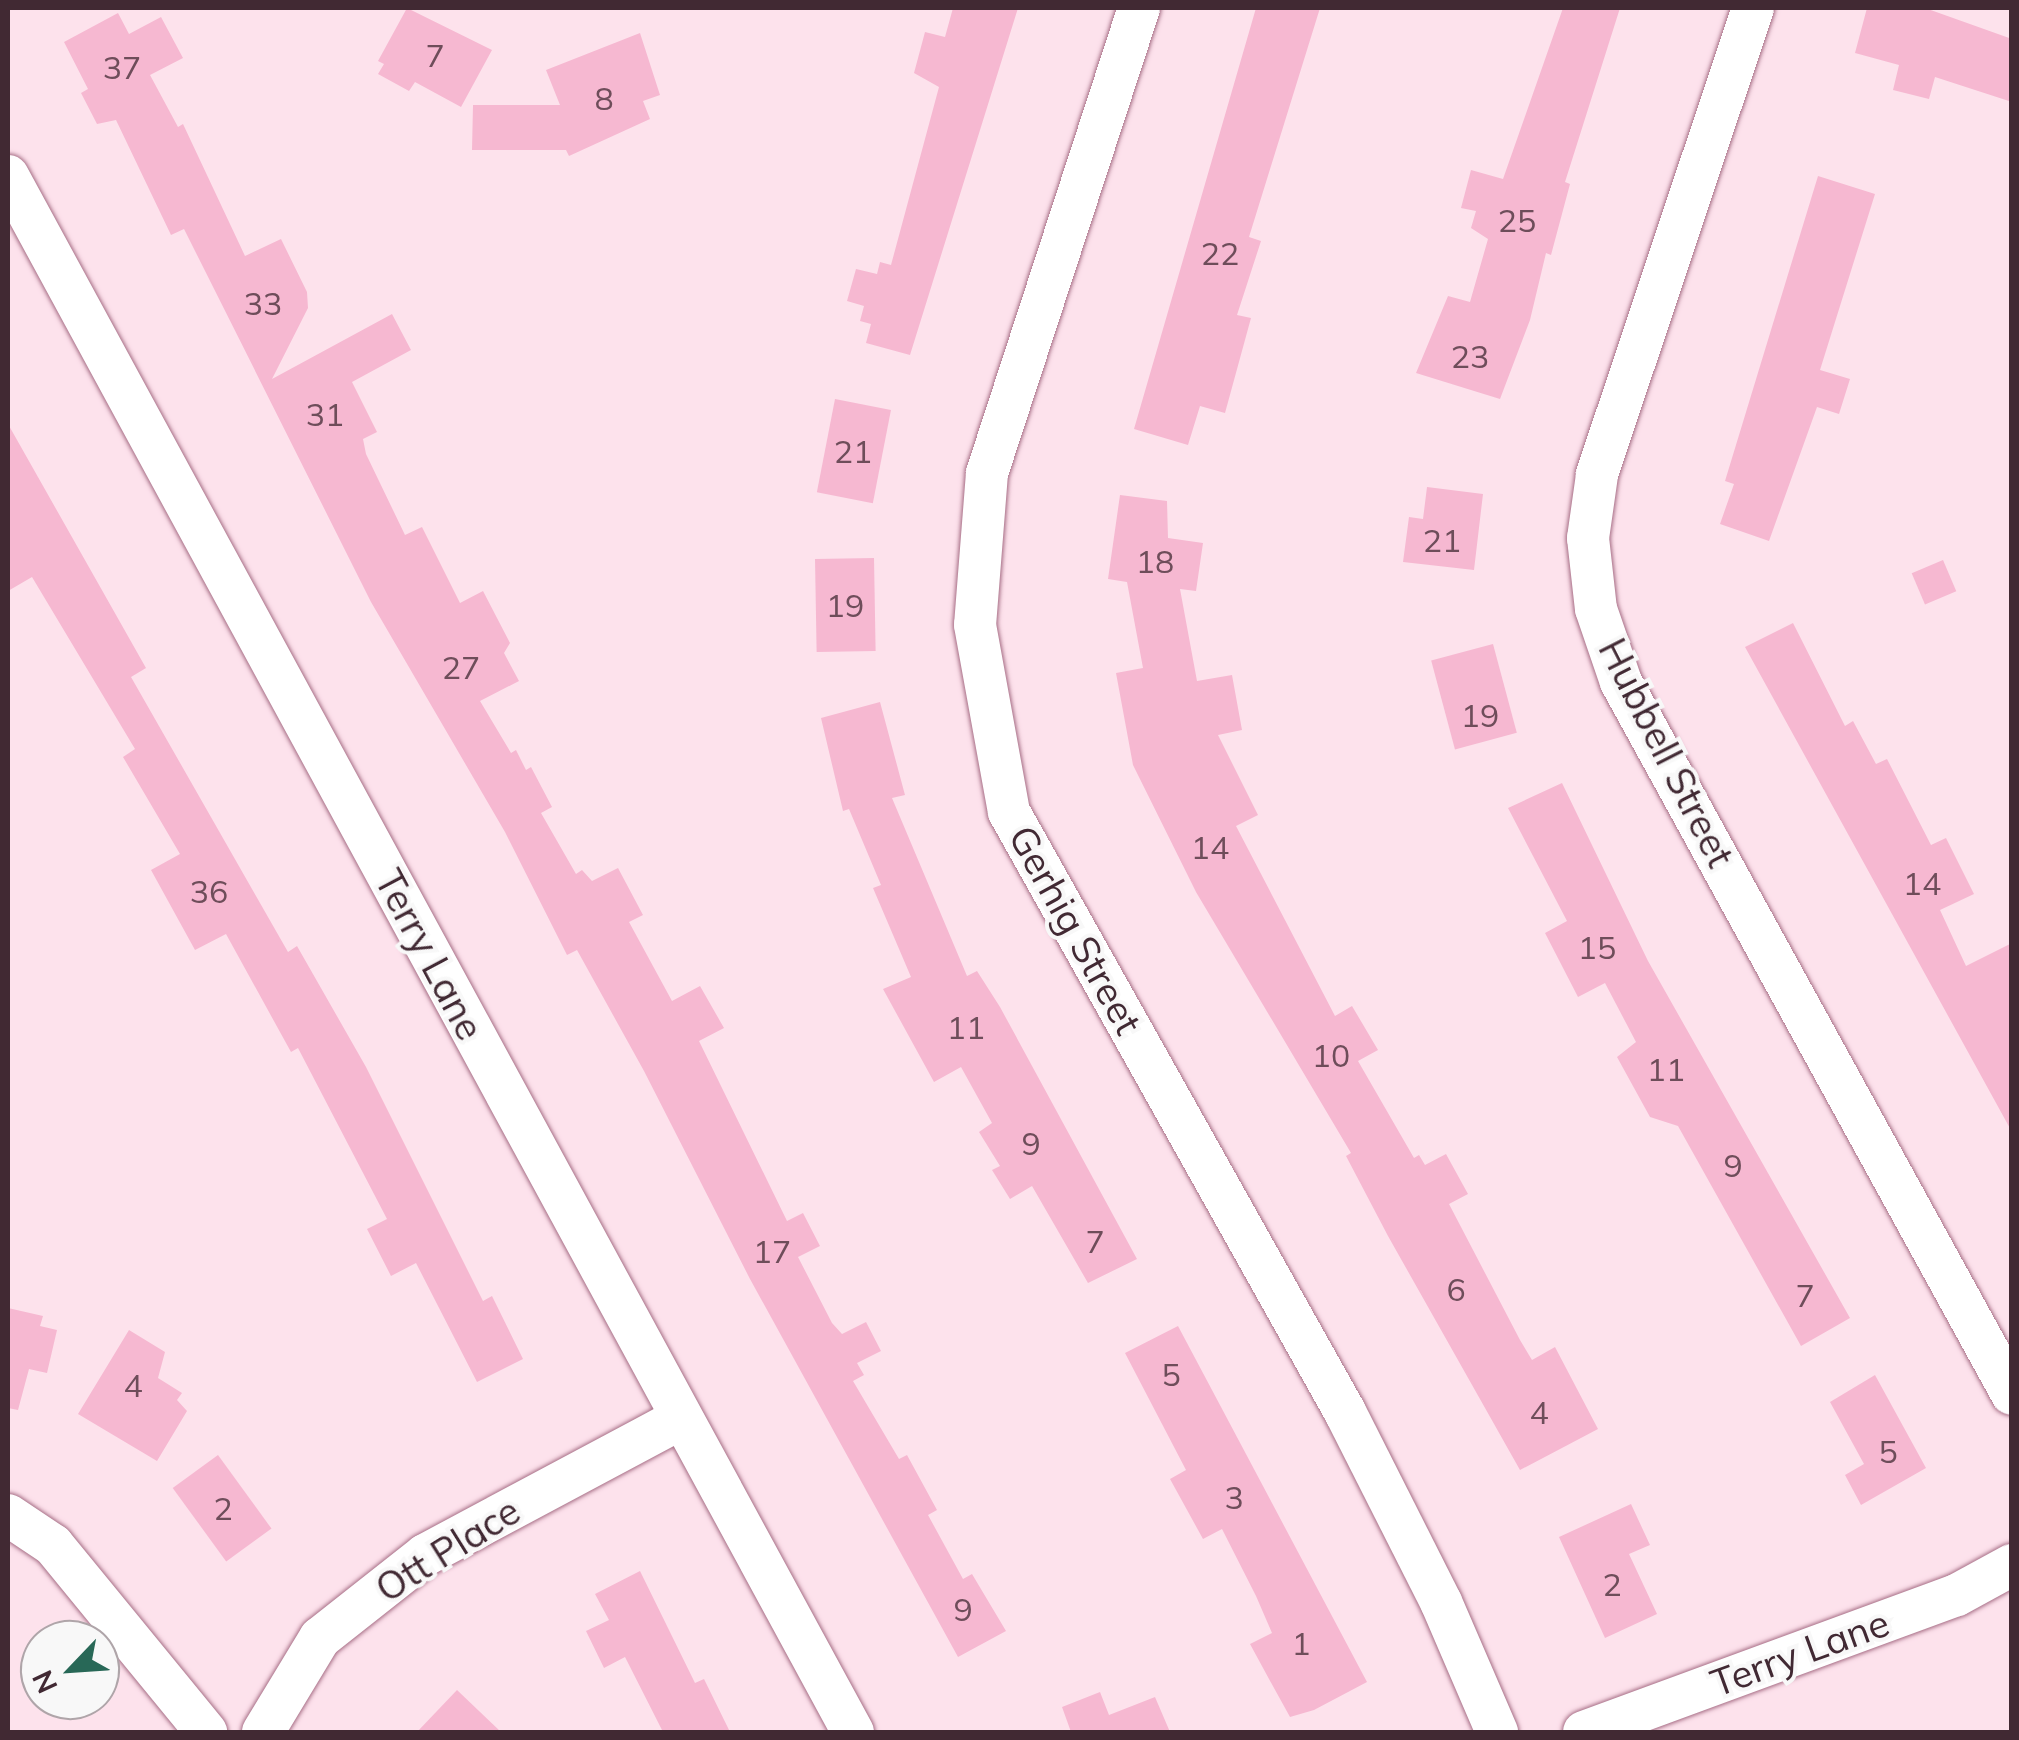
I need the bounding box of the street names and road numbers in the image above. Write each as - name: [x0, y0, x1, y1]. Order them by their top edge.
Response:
- street label: Hubbell Street: [1589, 631, 1743, 875]
- street label: Gerhig Street: [999, 818, 1151, 1042]
- street label: Terry Lane: [365, 862, 493, 1048]
- street label: Ott Place: [368, 1488, 528, 1612]
- street label: Terry Lane: [1705, 1600, 1895, 1706]

